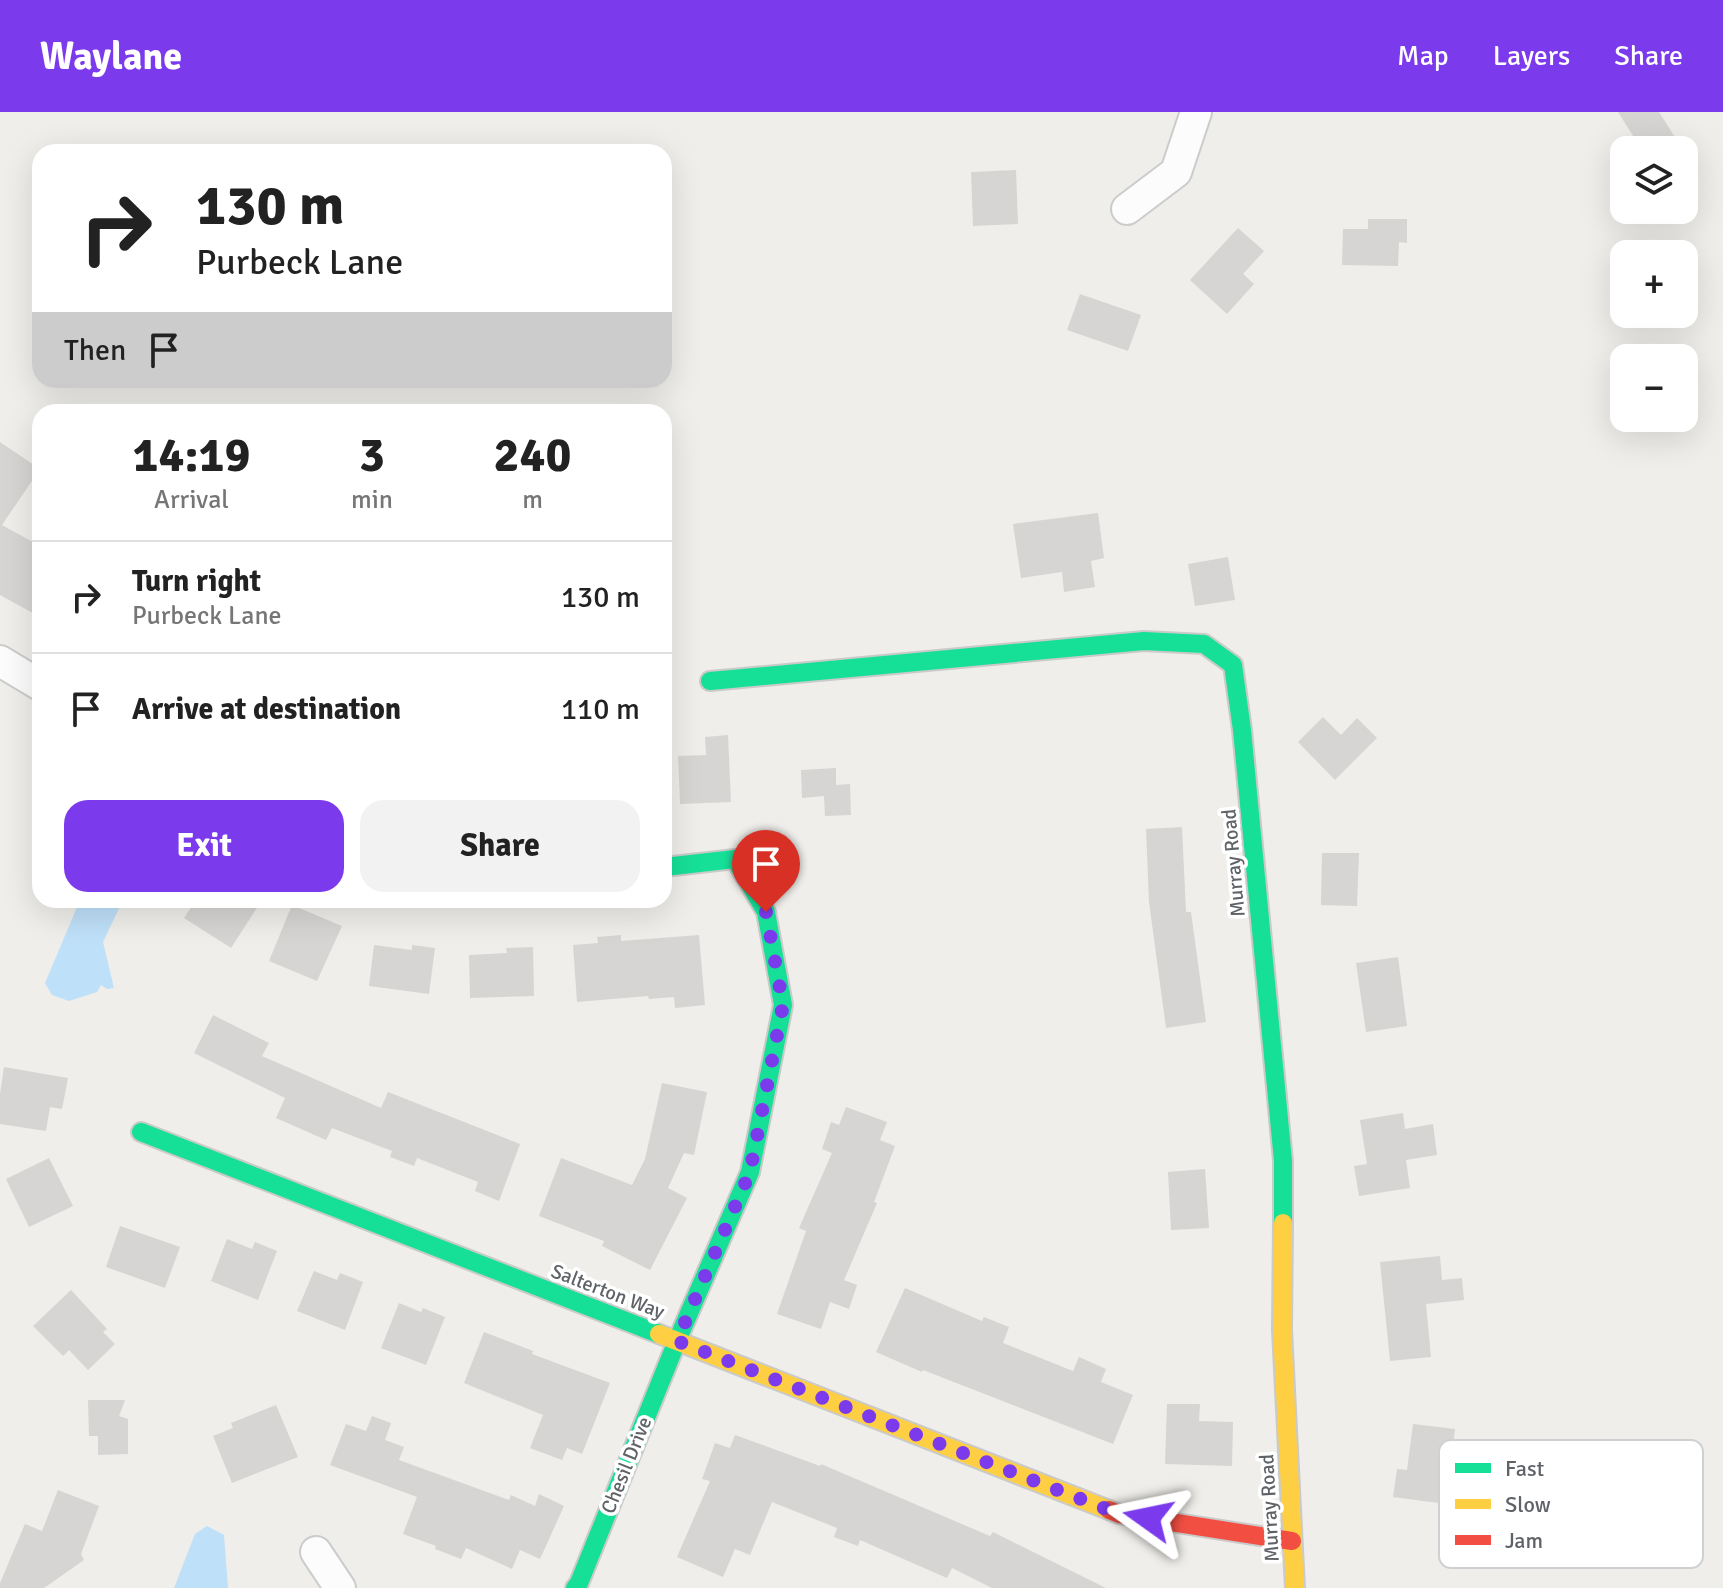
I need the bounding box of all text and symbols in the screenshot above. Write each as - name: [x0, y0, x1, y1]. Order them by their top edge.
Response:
- text: Waylane: [40, 33, 182, 80]
- text: Map: [1397, 39, 1449, 73]
- text: Layers: [1493, 39, 1570, 73]
- text: Share: [1614, 39, 1683, 73]
- map controls: [1610, 136, 1698, 432]
- button: layers: [1610, 136, 1698, 224]
- text: 130 m: [196, 171, 344, 240]
- icon: right: [64, 176, 168, 280]
- text: Purbeck Lane: [196, 240, 403, 285]
- button: +: [1610, 240, 1698, 328]
- icon: arrive: [142, 328, 186, 372]
- text: Then: [64, 332, 126, 369]
- button: −: [1610, 344, 1698, 432]
- text: 14:19: [133, 426, 250, 485]
- text: 3: [359, 426, 385, 485]
- text: 240: [494, 426, 571, 485]
- text: Arrival: [154, 484, 229, 516]
- text: min: [351, 484, 393, 516]
- text: m: [522, 484, 543, 516]
- text: Turn right: [132, 563, 261, 600]
- icon: right: [64, 575, 108, 619]
- text: 130 m: [561, 579, 640, 616]
- text: Purbeck Lane: [132, 600, 282, 632]
- icon: arrive: [64, 687, 108, 731]
- text: Arrive at destination: [132, 691, 401, 728]
- text: 110 m: [561, 691, 640, 728]
- button: Exit: [64, 800, 344, 892]
- button: Share: [360, 800, 640, 892]
- street label: Murray Road: [1216, 808, 1251, 918]
- pin: [732, 830, 800, 912]
- icon: arrive: [744, 842, 788, 886]
- street label: Salterton Way: [548, 1258, 669, 1325]
- street label: Chesil Drive: [596, 1413, 657, 1517]
- legend: [1439, 1440, 1703, 1568]
- street label: Murray Road: [1254, 1453, 1285, 1563]
- text: Fast: [1505, 1455, 1545, 1482]
- position arrow: [1106, 1476, 1190, 1560]
- text: Slow: [1505, 1491, 1551, 1518]
- text: Jam: [1505, 1527, 1543, 1554]

